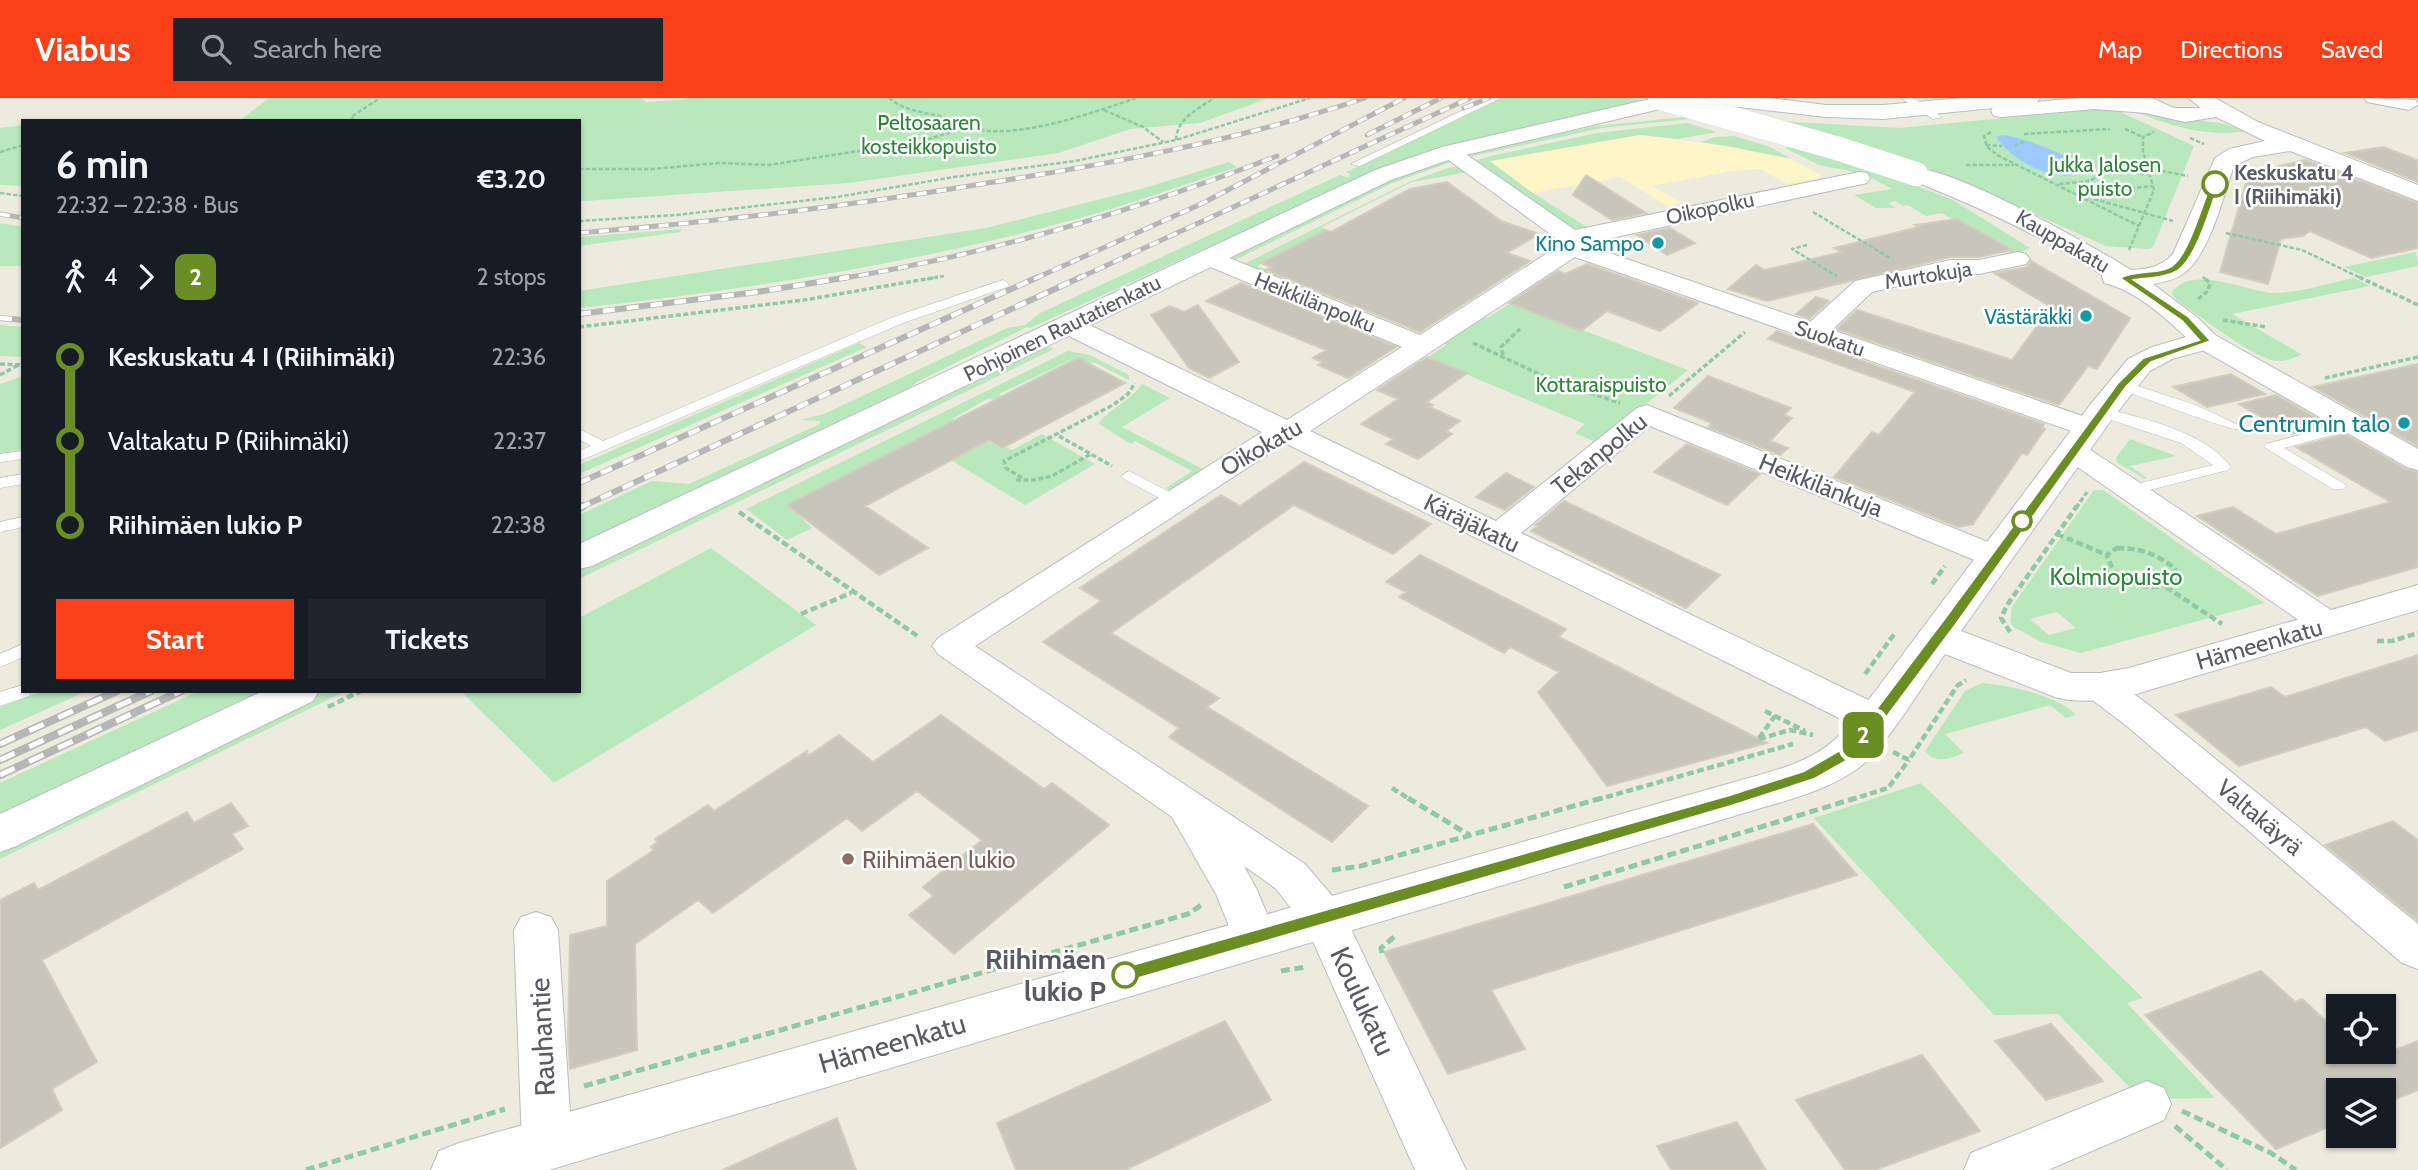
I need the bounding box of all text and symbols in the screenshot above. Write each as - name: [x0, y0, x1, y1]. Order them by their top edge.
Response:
- search box: [173, 18, 663, 81]
- text: Viabus: [35, 29, 131, 69]
- icon: search: [197, 30, 235, 68]
- text: Search here: [253, 33, 382, 65]
- text: Map: [2098, 35, 2142, 64]
- text: Directions: [2180, 35, 2283, 64]
- text: Saved: [2321, 35, 2383, 64]
- park label: Peltosaaren kosteikkopuisto: [861, 110, 997, 159]
- text: 6 min: [56, 141, 149, 188]
- park label: Jukka Jalosen puisto: [2048, 152, 2161, 201]
- place label: Keskuskatu 4 I (Riihimäki): [2234, 160, 2354, 209]
- text: €3.20: [477, 163, 546, 195]
- marker: Keskuskatu 4 I (Riihimäki): [2202, 171, 2228, 197]
- street label: Oikopolku: [1664, 186, 1756, 230]
- text: 22:32 – 22:38 · Bus: [56, 191, 239, 219]
- street label: Kauppakatu: [2012, 204, 2114, 278]
- place label: Kino Sampo: [1535, 231, 1644, 256]
- marker: Kino Sampo: [1650, 235, 1666, 251]
- street label: Murtokuja: [1883, 256, 1974, 295]
- icon: walk: [56, 258, 94, 296]
- icon: forward: [127, 258, 165, 296]
- text: 2: [189, 262, 202, 291]
- text: 4: [104, 263, 117, 291]
- text: 2 stops: [477, 263, 546, 291]
- street label: Heikkilänpolku: [1251, 266, 1379, 338]
- street label: Pohjoinen Rautatienkatu: [959, 269, 1165, 387]
- place label: Västäräkki: [1984, 304, 2072, 329]
- marker: Västäräkki: [2078, 308, 2094, 324]
- street label: Suokatu: [1792, 314, 1868, 362]
- text: Keskuskatu 4 I (Riihimäki): [108, 341, 396, 373]
- text: 22:36: [492, 343, 546, 371]
- park label: Kottaraispuisto: [1536, 372, 1666, 397]
- street label: Tekanpolku: [1545, 407, 1653, 501]
- place label: Centrumin talo: [2238, 409, 2390, 438]
- street label: Oikokatu: [1215, 412, 1307, 482]
- marker: Centrumin talo: [2396, 415, 2412, 431]
- text: Valtakatu P (Riihimäki): [108, 425, 350, 457]
- text: 22:37: [493, 427, 546, 455]
- street label: Heikkilänkuja: [1755, 447, 1888, 523]
- street label: Käräjäkatu: [1419, 487, 1525, 559]
- text: Riihimäen lukio P: [108, 509, 302, 541]
- text: 22:38: [491, 511, 546, 539]
- unlabelled marker: [2012, 511, 2032, 531]
- park label: Kolmiopuisto: [2049, 562, 2183, 591]
- button: Start: [56, 599, 294, 679]
- button: Tickets: [308, 599, 546, 679]
- street label: Hämeenkatu: [2193, 612, 2325, 676]
- line badge: 2: [1840, 712, 1886, 758]
- text: 2: [1857, 720, 1869, 749]
- street label: Valtakäyrä: [2211, 773, 2309, 862]
- place label: Riihimäen lukio: [862, 845, 1016, 874]
- marker: Riihimäen lukio: [840, 851, 856, 867]
- street label: Koulukatu: [1323, 941, 1403, 1061]
- place label: Riihimäen lukio P: [985, 942, 1106, 1008]
- marker: Riihimäen lukio P: [1112, 962, 1138, 988]
- street label: Rauhantie: [522, 977, 562, 1097]
- map controls: [2326, 994, 2396, 1148]
- button: locate: [2326, 994, 2396, 1064]
- street label: Hämeenkatu: [815, 1006, 969, 1080]
- button: layers: [2326, 1078, 2396, 1148]

